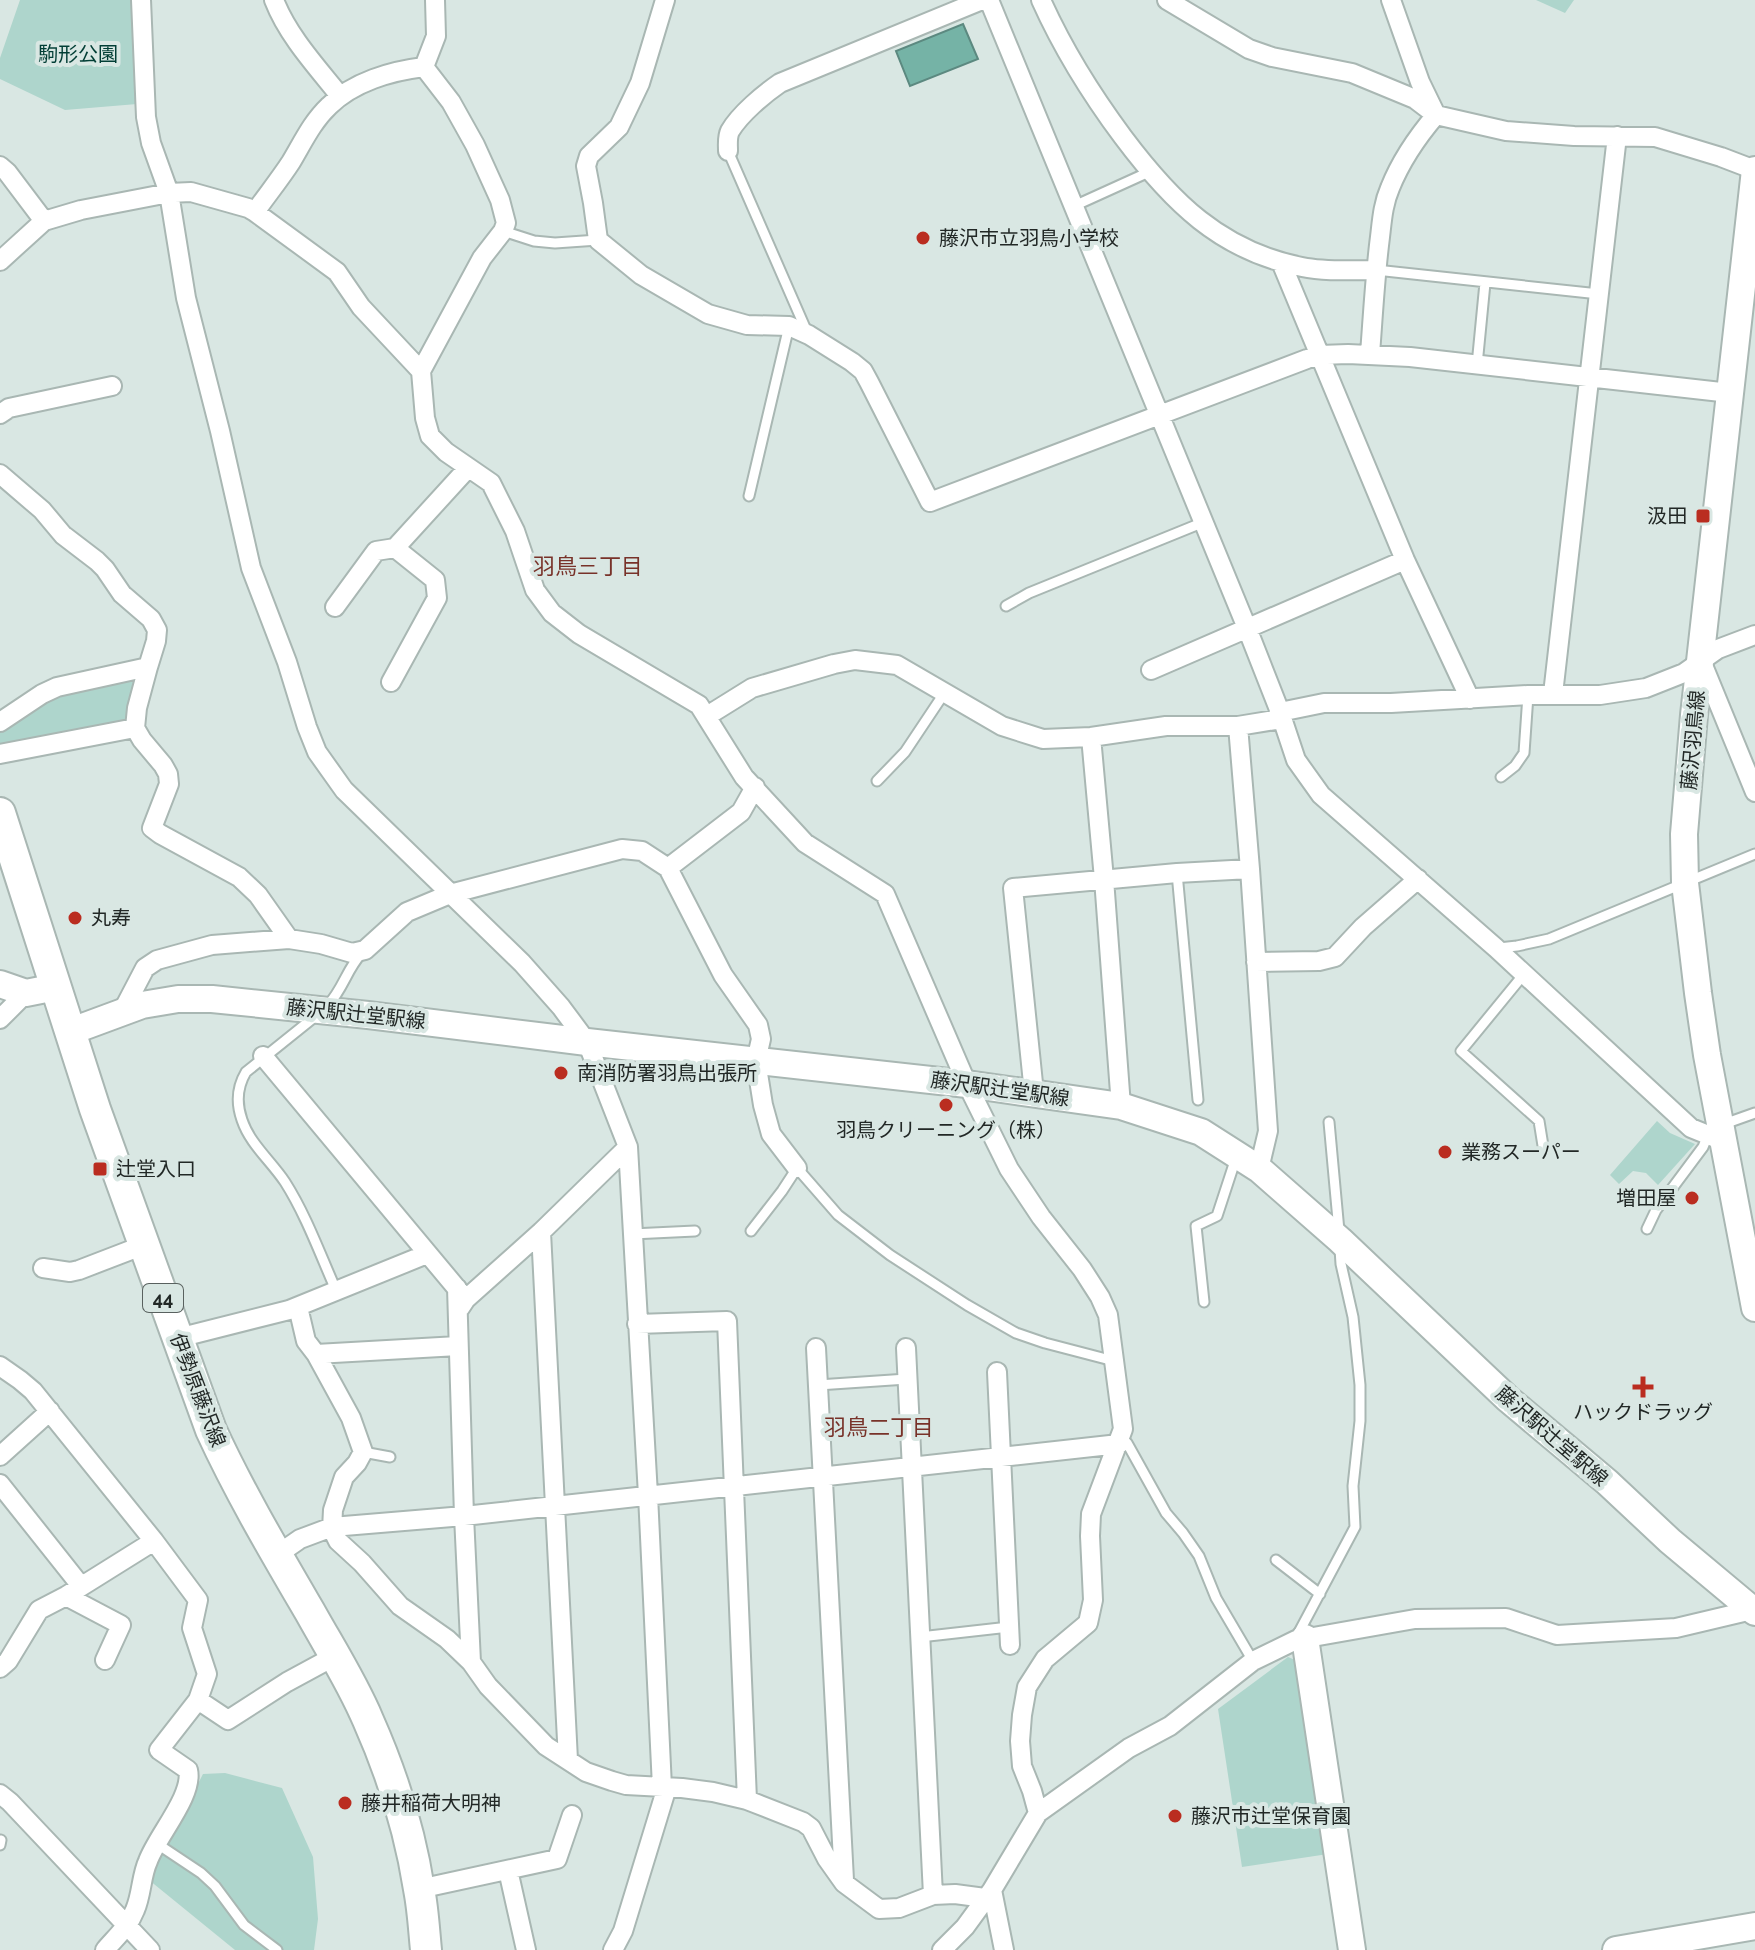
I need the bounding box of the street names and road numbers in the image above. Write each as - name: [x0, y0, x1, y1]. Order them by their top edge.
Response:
- street label: 藤沢羽鳥線: [1677, 689, 1709, 791]
- street label: 藤沢駅辻堂駅線: [285, 995, 427, 1033]
- street label: 藤沢駅辻堂駅線: [929, 1067, 1071, 1111]
- road number: 44: [143, 1284, 183, 1312]
- street label: 伊勢原藤沢線: [165, 1330, 231, 1450]
- street label: 藤沢駅辻堂駅線: [1491, 1381, 1613, 1491]

